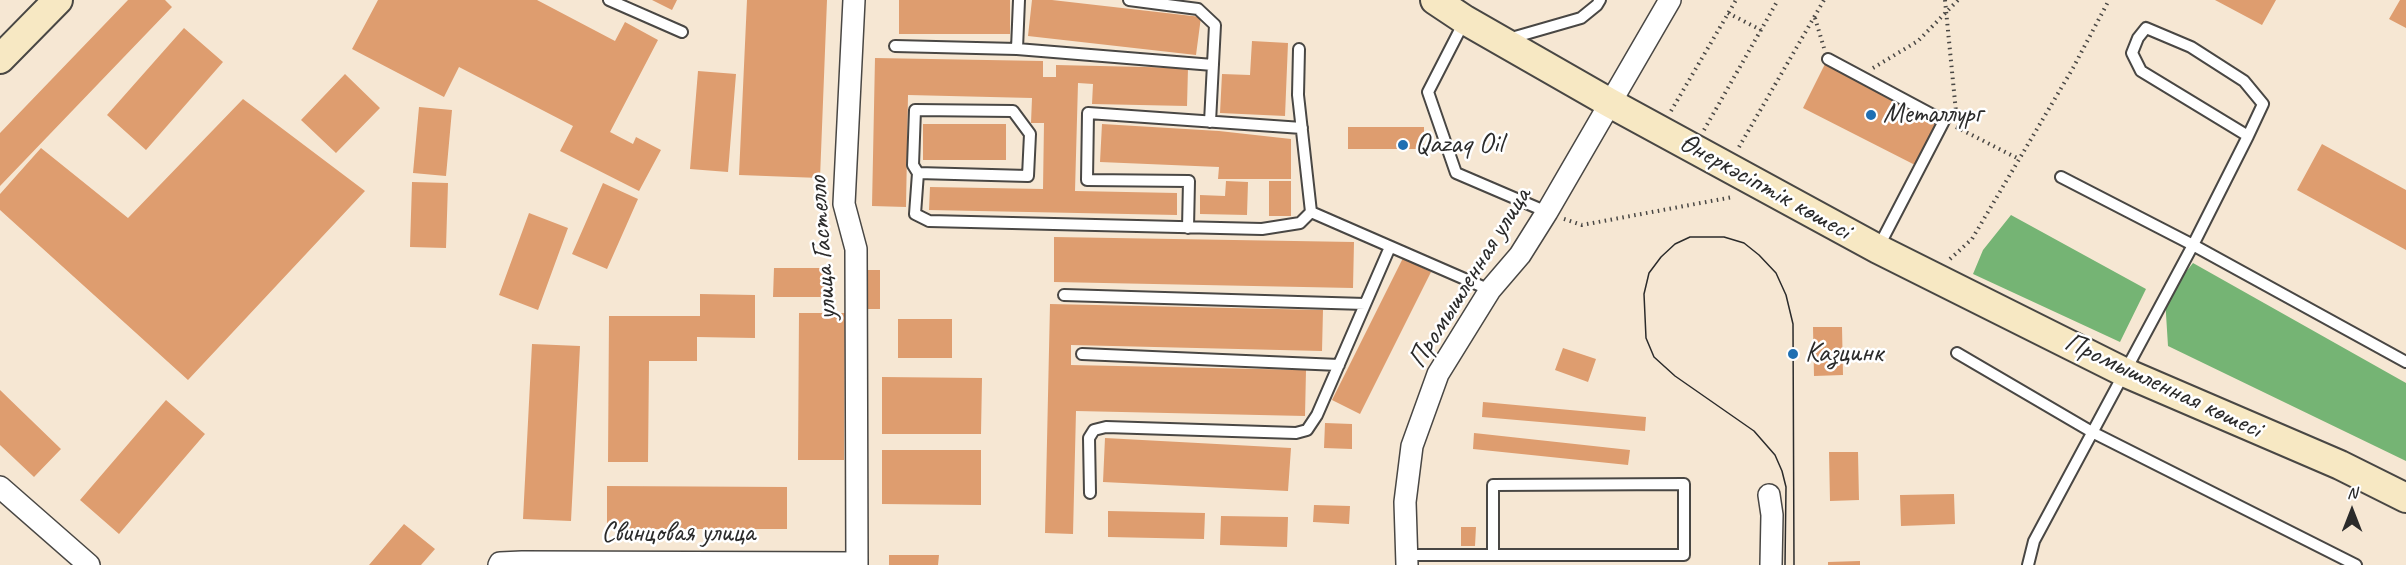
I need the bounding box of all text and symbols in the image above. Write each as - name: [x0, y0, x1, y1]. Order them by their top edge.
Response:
- place label: Металлург: [1883, 98, 1982, 132]
- marker: Металлург: [1864, 108, 1878, 122]
- street label: Өнеркәсіптік көшесі: [1673, 126, 1857, 248]
- place label: Qazaq Oil: [1415, 128, 1503, 162]
- marker: Qazaq Oil: [1396, 138, 1410, 152]
- street label: улица Гастелло: [801, 175, 845, 321]
- street label: Промышленная улица: [1401, 181, 1539, 375]
- street label: Промышленная көшесі: [2059, 326, 2267, 446]
- place label: Казцинк: [1805, 337, 1883, 371]
- marker: Казцинк: [1786, 347, 1800, 361]
- north arrow: [2322, 481, 2382, 541]
- text: N: [2347, 483, 2357, 503]
- street label: Свинцовая улица: [601, 517, 755, 551]

